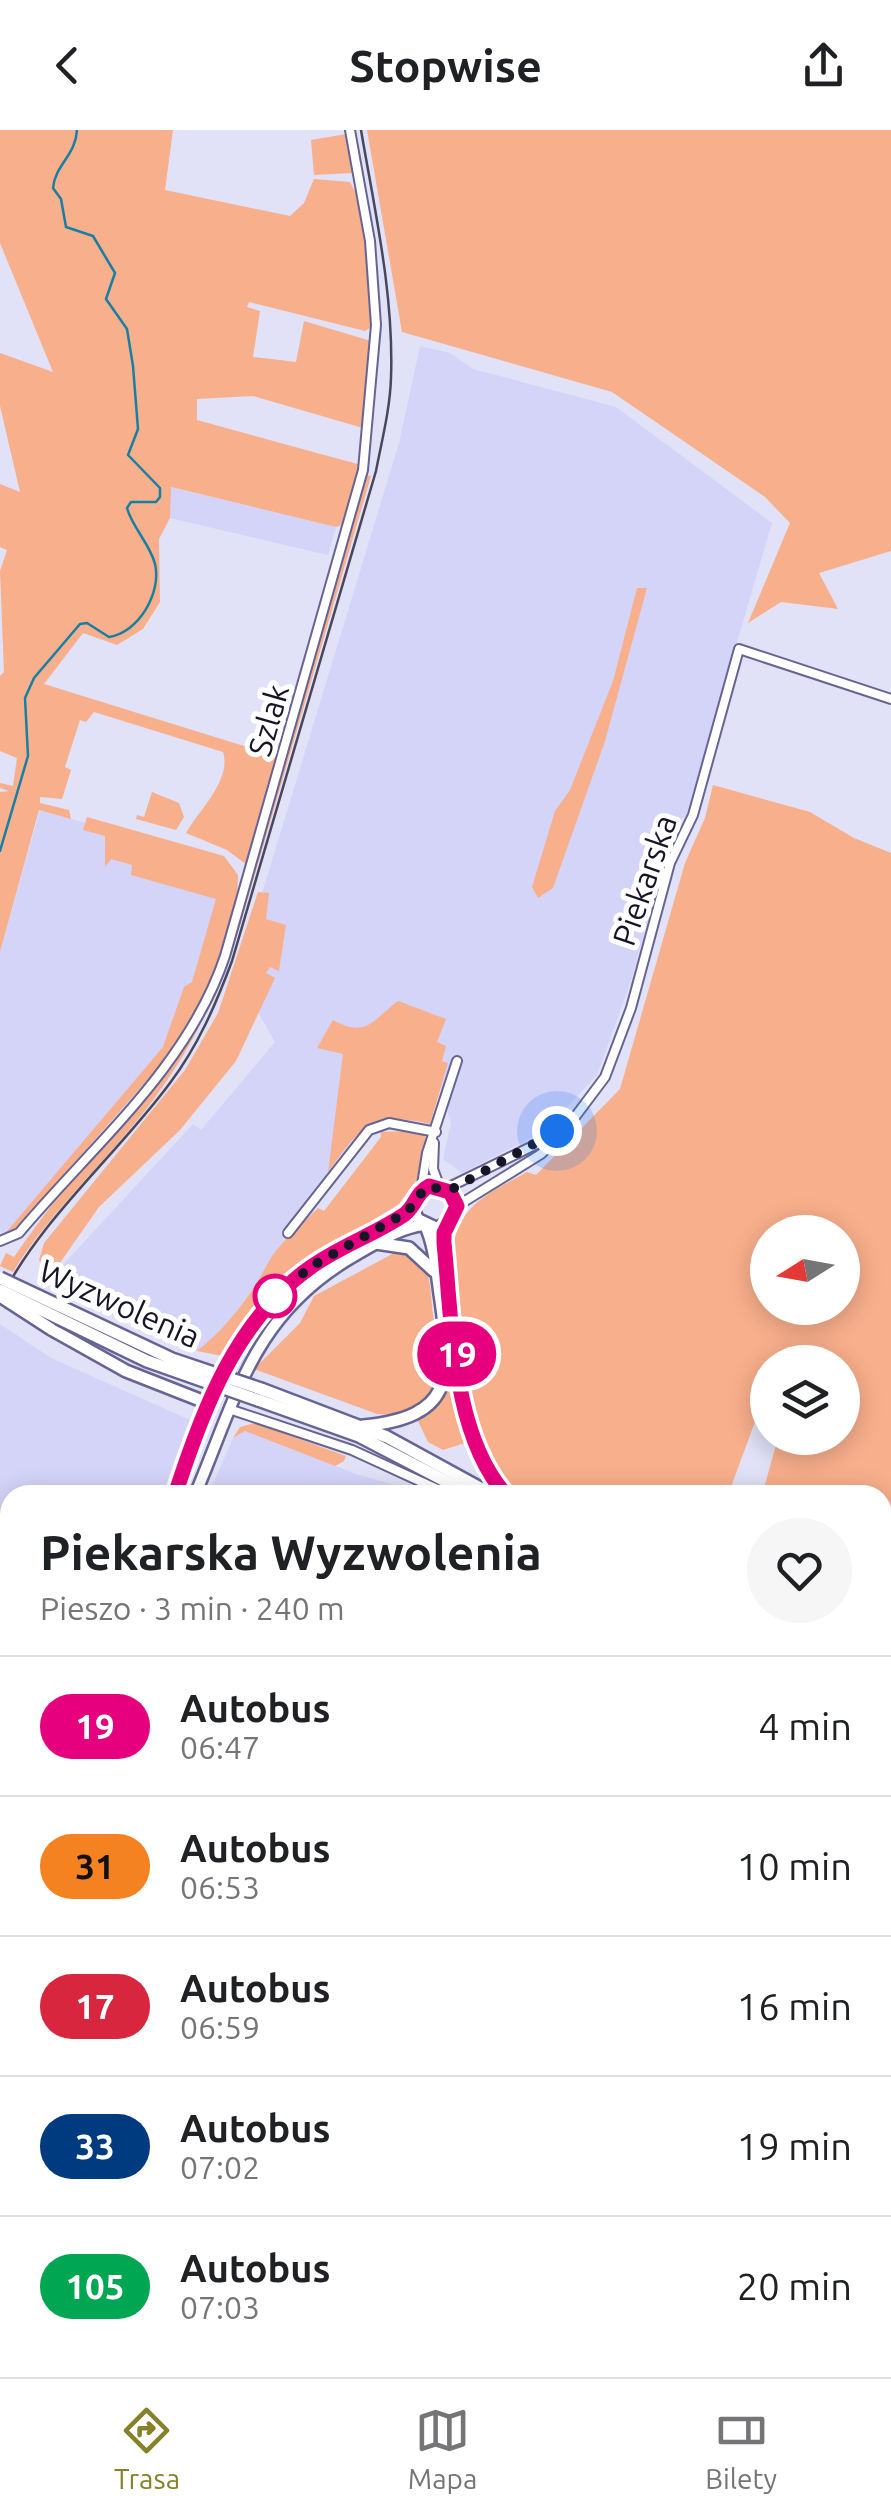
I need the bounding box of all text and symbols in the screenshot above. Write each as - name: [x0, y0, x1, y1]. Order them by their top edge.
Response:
- icon: back: [40, 38, 95, 93]
- icon: share: [796, 38, 851, 93]
- text: Stopwise: [349, 40, 542, 91]
- street label: Szlak: [241, 680, 295, 760]
- street label: Piekarska: [605, 810, 683, 950]
- your location: [532, 1106, 582, 1156]
- north arrow: [750, 1215, 860, 1325]
- map controls: [750, 1215, 860, 1455]
- street label: Wyzwolenia: [34, 1252, 206, 1354]
- unlabelled marker: [254, 1275, 296, 1317]
- line badge: 19: [412, 1322, 502, 1386]
- text: 19: [437, 1334, 477, 1374]
- button: layers: [750, 1345, 860, 1455]
- button: heart: [747, 1518, 852, 1623]
- text: Piekarska Wyzwolenia: [40, 1525, 542, 1579]
- text: Pieszo · 3 min · 240 m: [40, 1590, 345, 1626]
- text: Autobus: [180, 1687, 331, 1729]
- text: 4 min: [758, 1705, 852, 1747]
- text: 19: [75, 1706, 115, 1746]
- text: 06:47: [180, 1729, 260, 1765]
- text: Autobus: [180, 1827, 331, 1869]
- text: 10 min: [737, 1845, 852, 1887]
- text: 31: [75, 1846, 115, 1886]
- text: 06:53: [180, 1869, 260, 1905]
- text: Autobus: [180, 1967, 331, 2009]
- text: 16 min: [737, 1985, 852, 2027]
- text: 17: [75, 1986, 115, 2026]
- text: 06:59: [180, 2009, 260, 2045]
- text: Autobus: [180, 2107, 331, 2149]
- text: 19 min: [737, 2125, 852, 2167]
- text: 33: [75, 2126, 115, 2166]
- text: 07:02: [180, 2149, 260, 2185]
- text: Autobus: [180, 2247, 331, 2289]
- text: 20 min: [737, 2265, 852, 2307]
- text: 105: [65, 2266, 125, 2306]
- text: 07:03: [180, 2289, 260, 2325]
- tab: Trasa: [114, 2403, 180, 2494]
- tab: Mapa: [408, 2403, 477, 2494]
- tab: Bilety: [705, 2403, 777, 2494]

